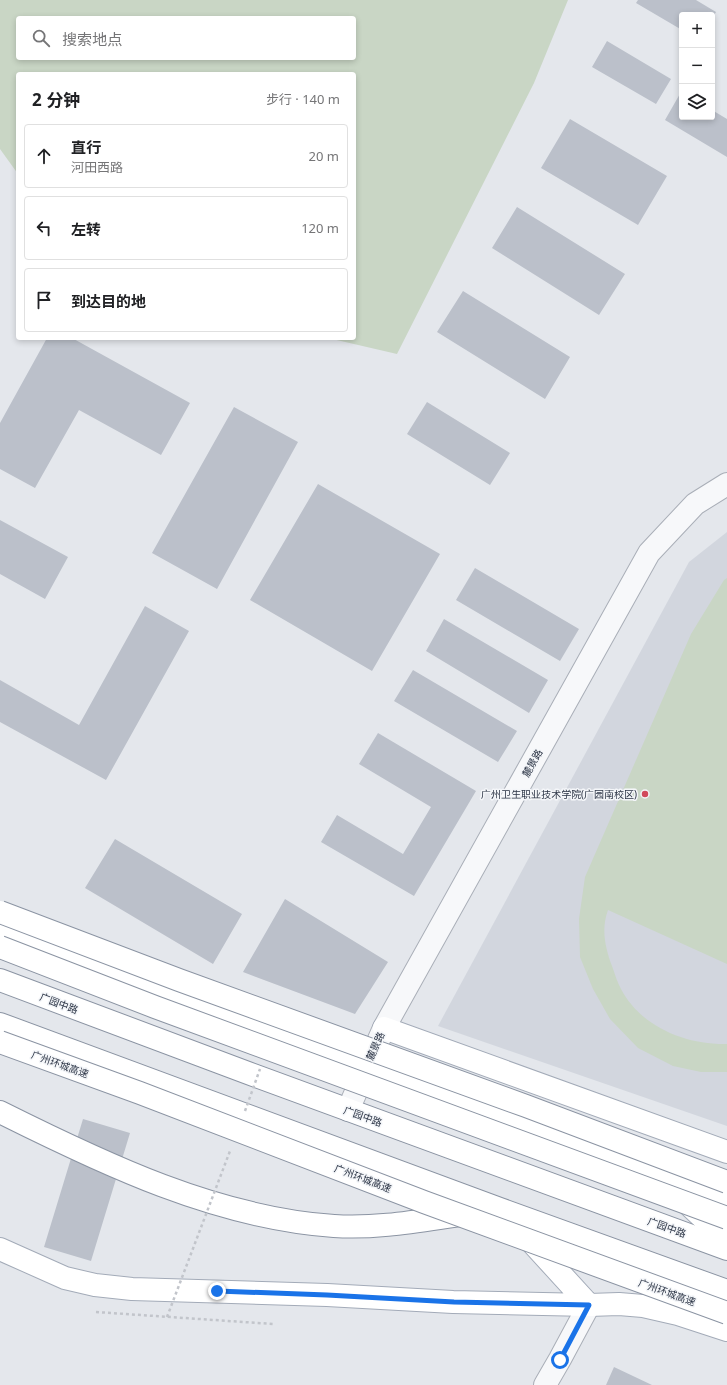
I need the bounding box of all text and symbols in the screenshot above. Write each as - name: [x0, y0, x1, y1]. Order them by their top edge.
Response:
- map controls: [679, 12, 715, 120]
- button: +: [679, 12, 715, 48]
- search box: [16, 16, 356, 60]
- icon: search: [30, 27, 52, 49]
- text: 搜索地点: [62, 29, 122, 49]
- button: −: [679, 48, 715, 84]
- button: layers: [679, 84, 715, 120]
- text: 2 分钟: [32, 88, 80, 111]
- text: 步行 · 140 m: [266, 90, 340, 108]
- text: 直行: [71, 137, 101, 157]
- icon: ahead: [33, 145, 55, 167]
- text: 20 m: [309, 147, 339, 165]
- text: 河田西路: [71, 158, 123, 176]
- icon: left: [33, 217, 55, 239]
- text: 左转: [71, 219, 101, 239]
- text: 120 m: [301, 219, 339, 237]
- icon: arrive: [33, 289, 55, 311]
- text: 到达目的地: [71, 291, 146, 311]
- street label: 麓景路: [519, 746, 545, 780]
- place label: 广州卫生职业技术学院(广园南校区): [481, 787, 637, 801]
- marker: 广州卫生职业技术学院(广园南校区): [640, 789, 650, 799]
- street label: 广园中路: [38, 989, 80, 1017]
- street label: 麓景路: [363, 1029, 387, 1063]
- street label: 广州环城高速: [29, 1047, 91, 1081]
- street label: 广园中路: [342, 1103, 384, 1129]
- street label: 广州环城高速: [332, 1161, 394, 1195]
- street label: 广园中路: [646, 1214, 688, 1240]
- street label: 广州环城高速: [636, 1275, 698, 1309]
- route end: [208, 1282, 226, 1300]
- route start: [551, 1351, 569, 1369]

